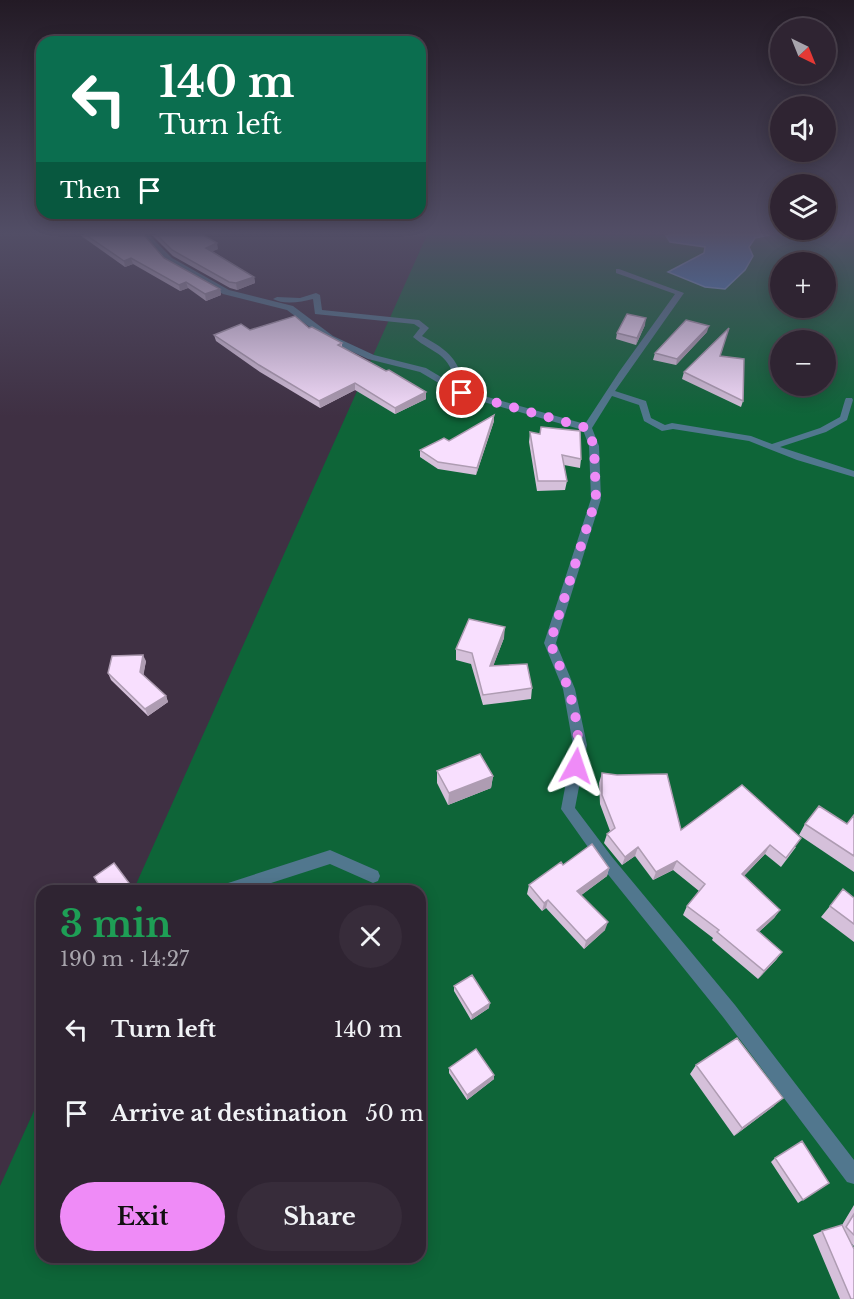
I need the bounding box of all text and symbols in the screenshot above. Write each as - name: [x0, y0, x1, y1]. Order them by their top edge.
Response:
- north arrow: [770, 18, 836, 84]
- map controls: [770, 18, 836, 396]
- text: 140 m: [159, 56, 295, 108]
- icon: left: [60, 60, 138, 138]
- button: sound: [770, 96, 836, 162]
- text: Turn left: [159, 108, 282, 141]
- icon: arrive: [133, 174, 166, 207]
- button: layers: [770, 174, 836, 240]
- text: Then: [60, 177, 121, 204]
- button: +: [770, 252, 836, 318]
- button: −: [770, 330, 836, 396]
- pin: [436, 367, 487, 418]
- icon: arrive: [445, 376, 478, 409]
- position arrow: [544, 734, 608, 798]
- text: 3 min: [60, 902, 172, 947]
- button: close: [339, 905, 402, 968]
- text: 190 m · 14:27: [60, 947, 189, 971]
- icon: left: [60, 1013, 93, 1046]
- text: Turn left: [111, 1016, 216, 1043]
- text: 140 m: [334, 1016, 402, 1043]
- icon: arrive: [60, 1097, 93, 1130]
- text: Arrive at destination: [111, 1100, 348, 1127]
- text: 50 m: [366, 1100, 424, 1127]
- button: Exit: [60, 1182, 225, 1251]
- button: Share: [237, 1182, 402, 1251]

